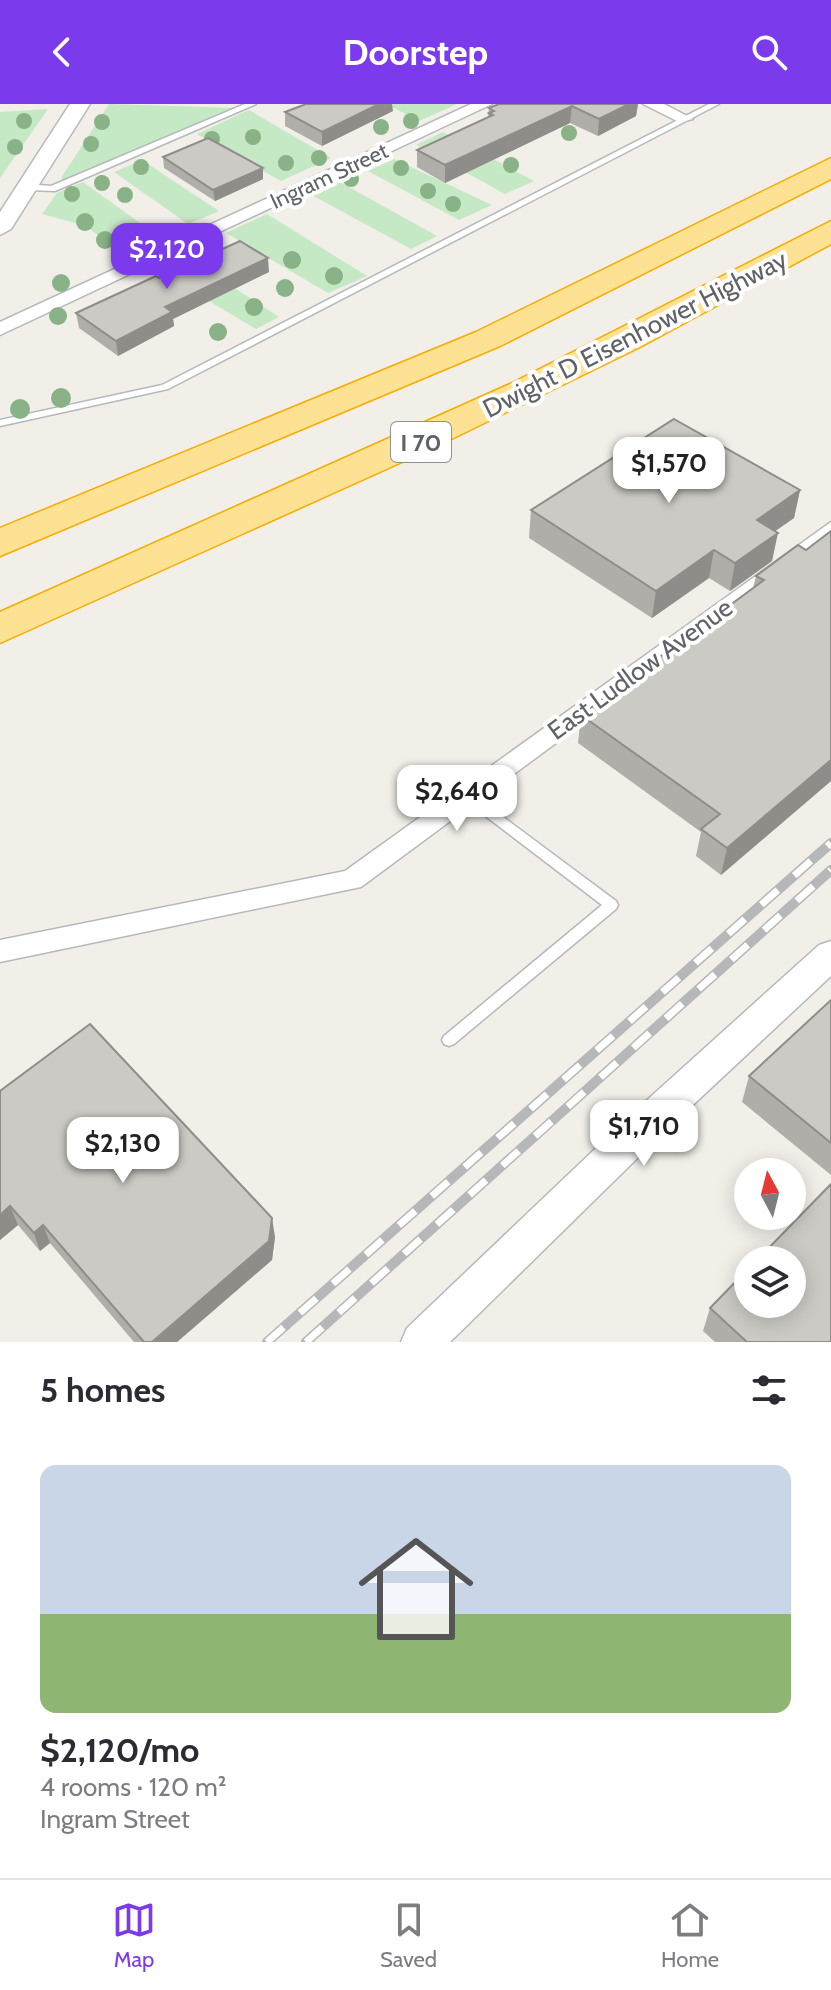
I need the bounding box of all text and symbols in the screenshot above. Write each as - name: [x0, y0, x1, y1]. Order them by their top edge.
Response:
- icon: back: [40, 30, 84, 74]
- text: Doorstep: [343, 30, 488, 74]
- icon: search: [747, 30, 791, 74]
- street label: Ingram Street: [266, 137, 393, 215]
- pin: $2,120: [102, 223, 232, 291]
- text: $2,120: [129, 233, 205, 265]
- street label: Dwight D Eisenhower Highway: [478, 243, 792, 425]
- road number: I 70: [391, 422, 451, 462]
- pin: $1,570: [604, 437, 734, 505]
- text: $1,570: [631, 447, 707, 479]
- street label: East Ludlow Avenue: [541, 591, 739, 747]
- pin: $2,640: [392, 765, 522, 833]
- text: $2,640: [415, 775, 499, 807]
- pin: $1,710: [579, 1100, 709, 1168]
- text: $1,710: [608, 1110, 680, 1142]
- pin: $2,130: [58, 1117, 188, 1185]
- text: $2,130: [85, 1127, 161, 1159]
- north arrow: [734, 1158, 806, 1230]
- map controls: [734, 1158, 806, 1318]
- button: layers: [734, 1246, 806, 1318]
- icon: filters: [747, 1368, 791, 1412]
- text: 5 homes: [40, 1369, 165, 1411]
- icon: home: [344, 1517, 488, 1661]
- text: $2,120/mo: [40, 1729, 199, 1771]
- text: 4 rooms · 120 m²: [40, 1771, 226, 1803]
- text: Ingram Street: [40, 1803, 190, 1835]
- tab: Map: [112, 1898, 156, 1973]
- tab: Saved: [380, 1898, 437, 1973]
- tab: Home: [661, 1898, 719, 1973]

